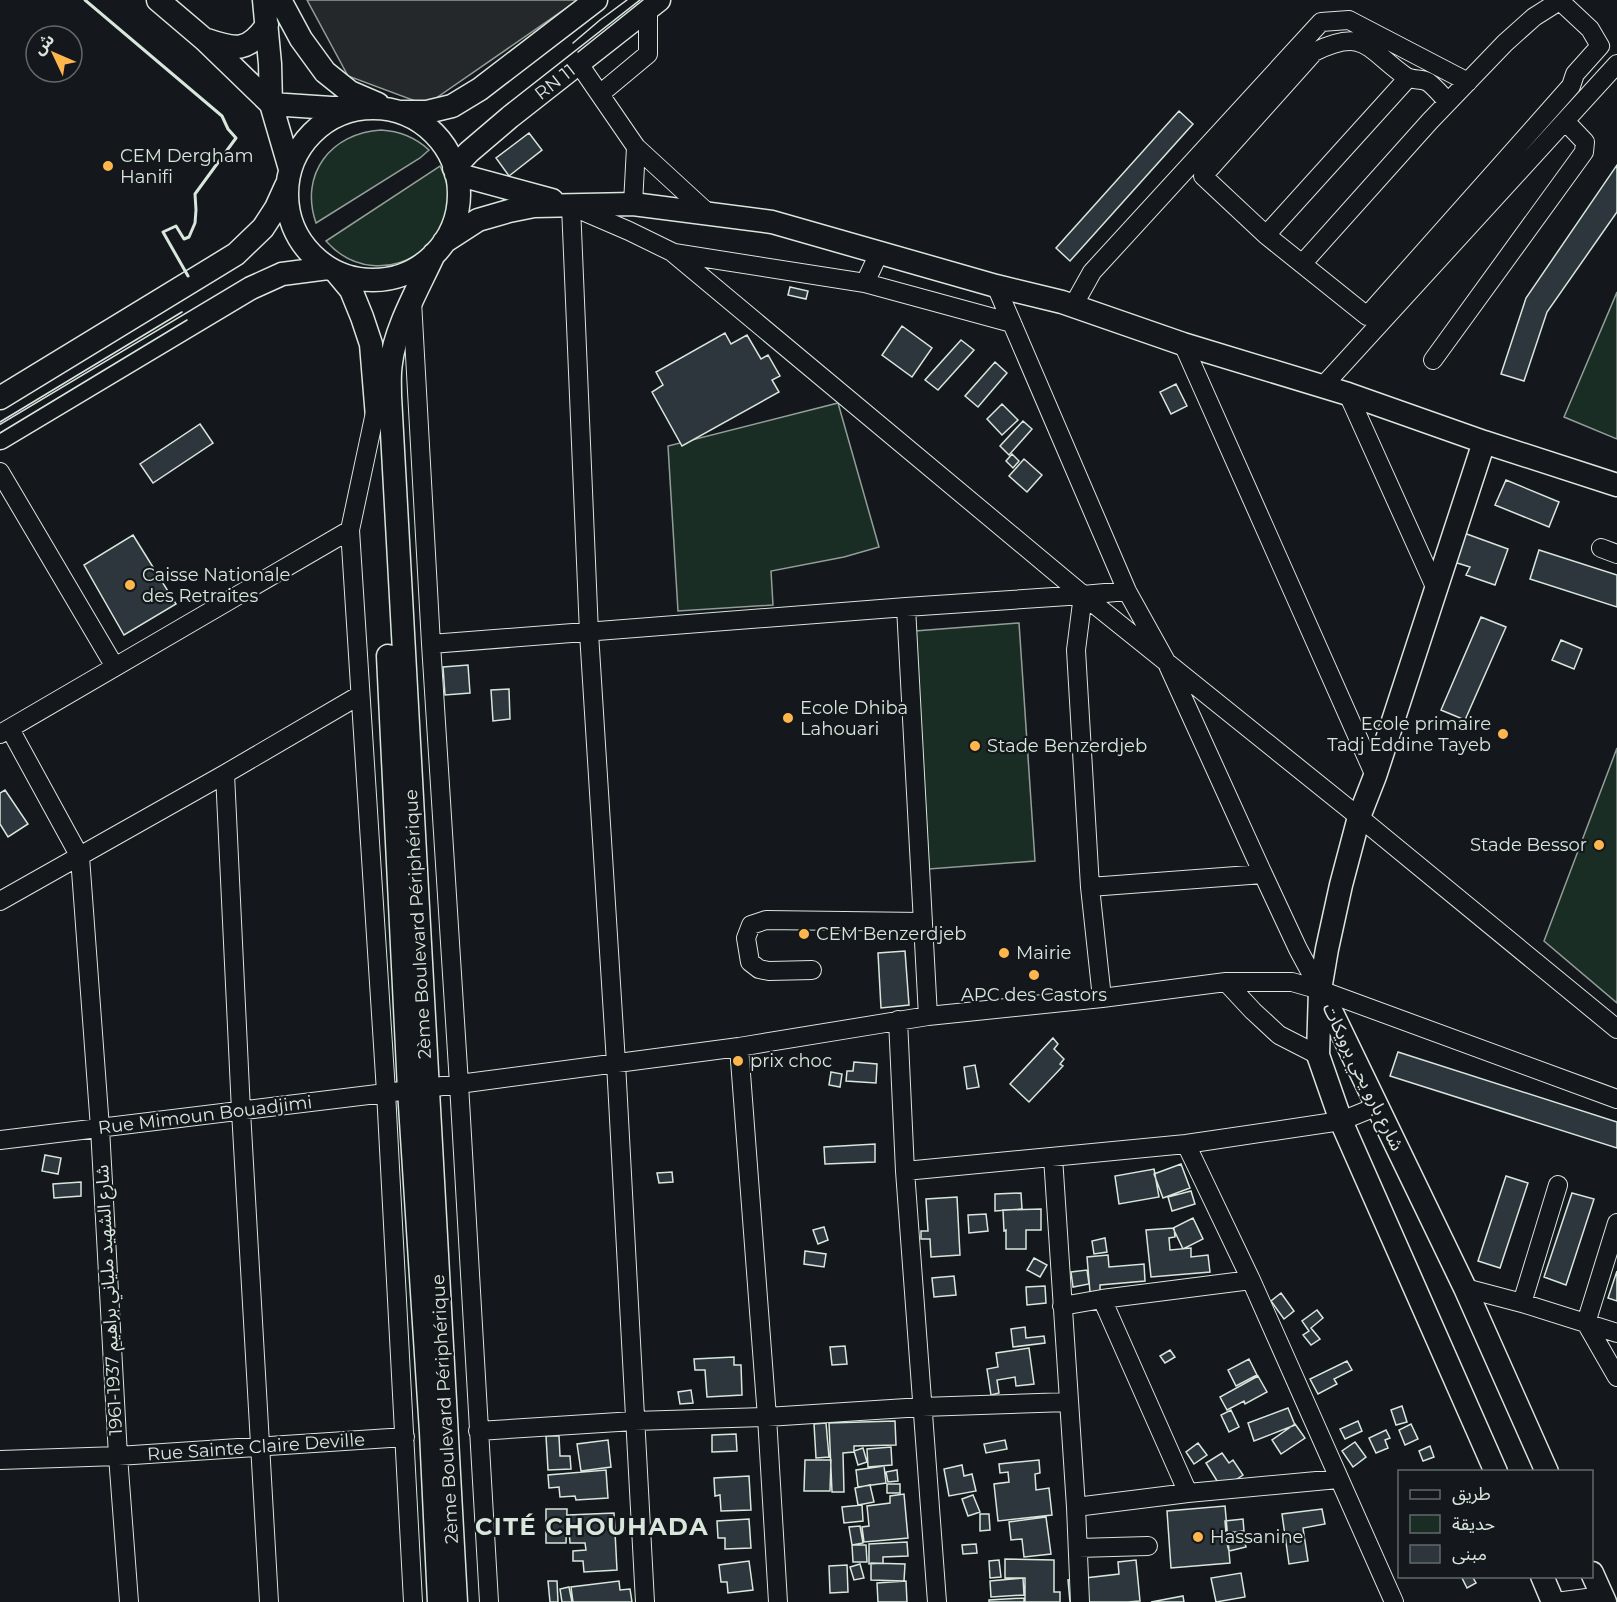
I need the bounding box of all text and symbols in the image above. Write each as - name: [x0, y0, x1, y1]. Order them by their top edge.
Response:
- north arrow: [24, 24, 84, 84]
- text: ش: [29, 29, 58, 58]
- street label: RN 11: [530, 59, 580, 105]
- place label: CEM Dergham Hanifi: [120, 145, 254, 188]
- marker: CEM Dergham Hanifi: [101, 159, 115, 173]
- place label: Caisse Nationale des Retraites: [142, 564, 291, 607]
- marker: Caisse Nationale des Retraites: [123, 578, 137, 592]
- place label: Ecole Dhiba Lahouari: [800, 697, 908, 740]
- marker: Ecole Dhiba Lahouari: [781, 711, 795, 725]
- place label: Ecole primaire Tadj Eddine Tayeb: [1327, 713, 1491, 756]
- marker: Ecole primaire Tadj Eddine Tayeb: [1496, 727, 1510, 741]
- place label: Stade Benzerdjeb: [987, 735, 1147, 757]
- marker: Stade Benzerdjeb: [968, 739, 982, 753]
- street label: 2ème Boulevard Périphérique: [400, 789, 436, 1059]
- place label: Stade Bessor: [1470, 834, 1587, 856]
- marker: Stade Bessor: [1592, 838, 1606, 852]
- place label: CEM Benzerdjeb: [816, 923, 966, 945]
- marker: CEM Benzerdjeb: [797, 927, 811, 941]
- place label: Mairie: [1016, 942, 1072, 964]
- marker: Mairie: [997, 946, 1011, 960]
- marker: APC des Castors: [1027, 968, 1041, 982]
- place label: APC des Castors: [961, 984, 1107, 1006]
- street label: شارع بارو يحي برويكات: [1315, 1000, 1408, 1156]
- place label: prix choc: [750, 1050, 832, 1072]
- marker: prix choc: [731, 1054, 745, 1068]
- street label: Rue Mimoun Bouadjimi: [97, 1091, 313, 1139]
- street label: شارع الشهيد ملياني براهيم 1937-1961: [91, 1164, 130, 1436]
- street label: 2ème Boulevard Périphérique: [427, 1274, 463, 1544]
- street label: Rue Sainte Claire Deville: [146, 1428, 366, 1466]
- legend: [1398, 1470, 1593, 1578]
- text: طريق: [1452, 1483, 1491, 1505]
- district label: CITÉ CHOUHADA: [475, 1512, 709, 1541]
- text: حديقة: [1452, 1513, 1495, 1535]
- place label: Hassanine: [1210, 1526, 1304, 1548]
- marker: Hassanine: [1191, 1530, 1205, 1544]
- text: مبنى: [1452, 1543, 1487, 1565]

